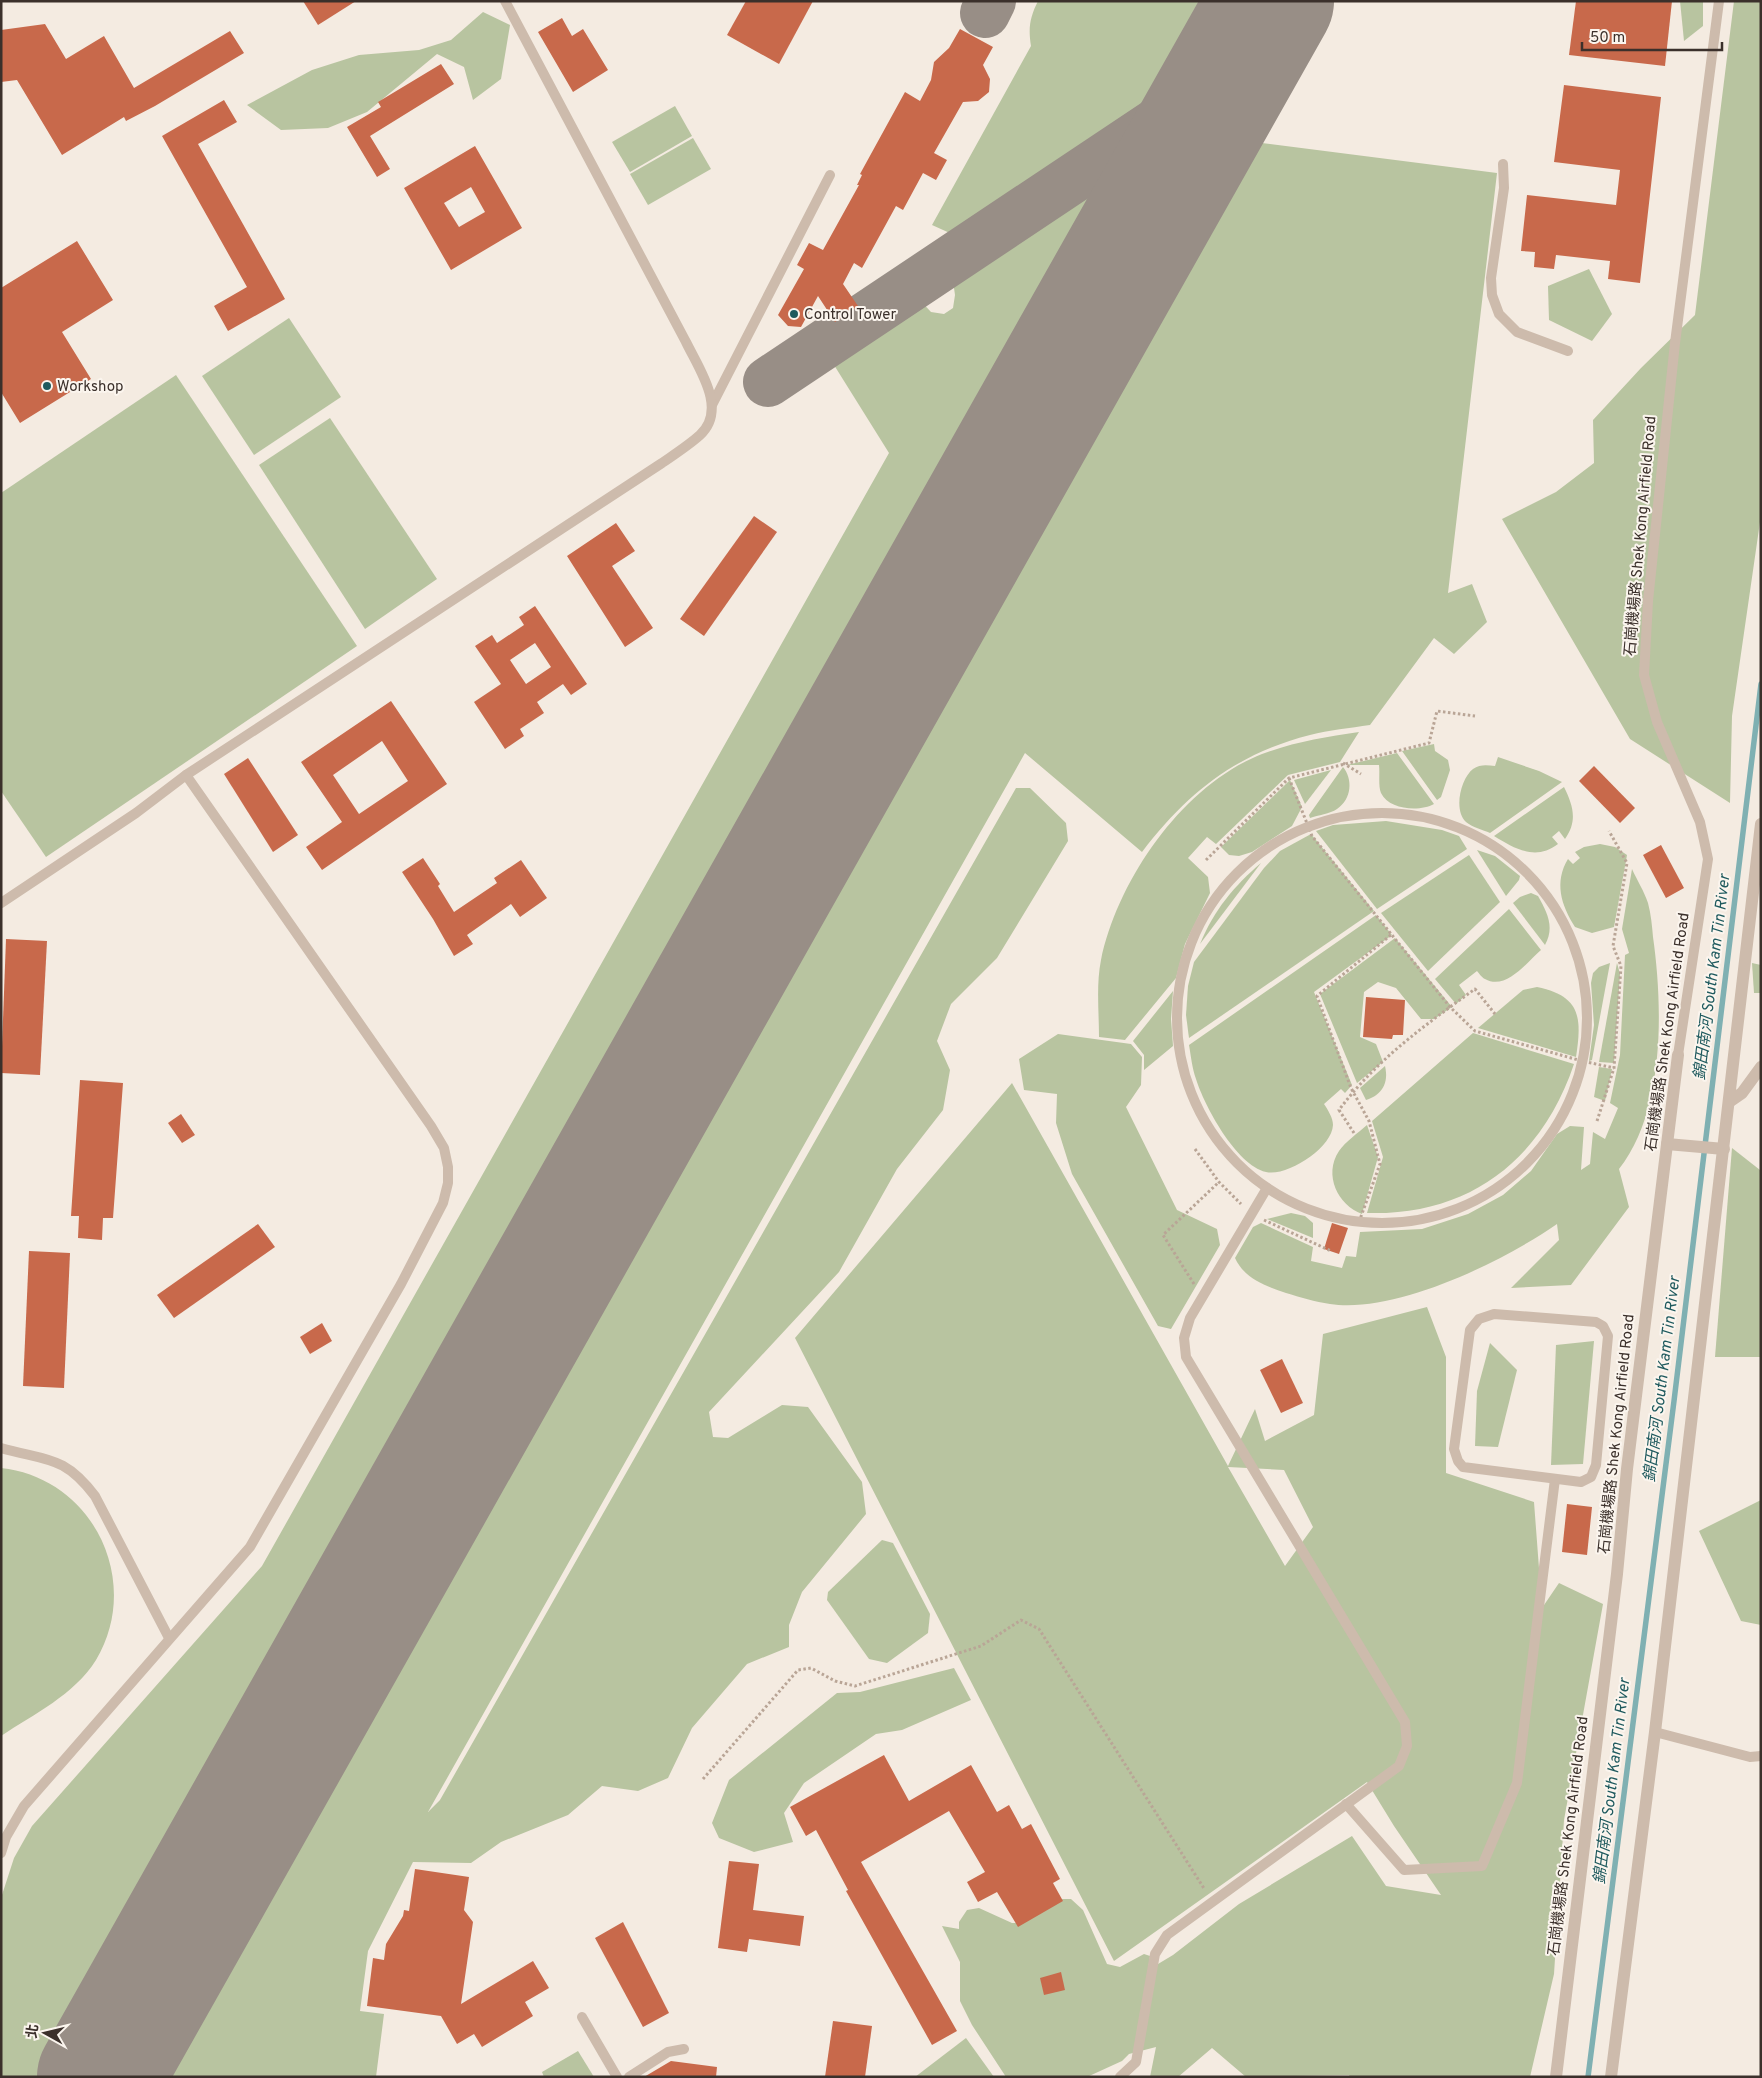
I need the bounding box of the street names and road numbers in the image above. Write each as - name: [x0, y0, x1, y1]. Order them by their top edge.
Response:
- street label: 石崗機場路 Shek Kong Airfield Road: [1622, 415, 1661, 657]
- street label: 石崗機場路 Shek Kong Airfield Road: [1642, 912, 1695, 1153]
- street label: 石崗機場路 Shek Kong Airfield Road: [1595, 1313, 1640, 1555]
- street label: 石崗機場路 Shek Kong Airfield Road: [1545, 1715, 1594, 1957]

